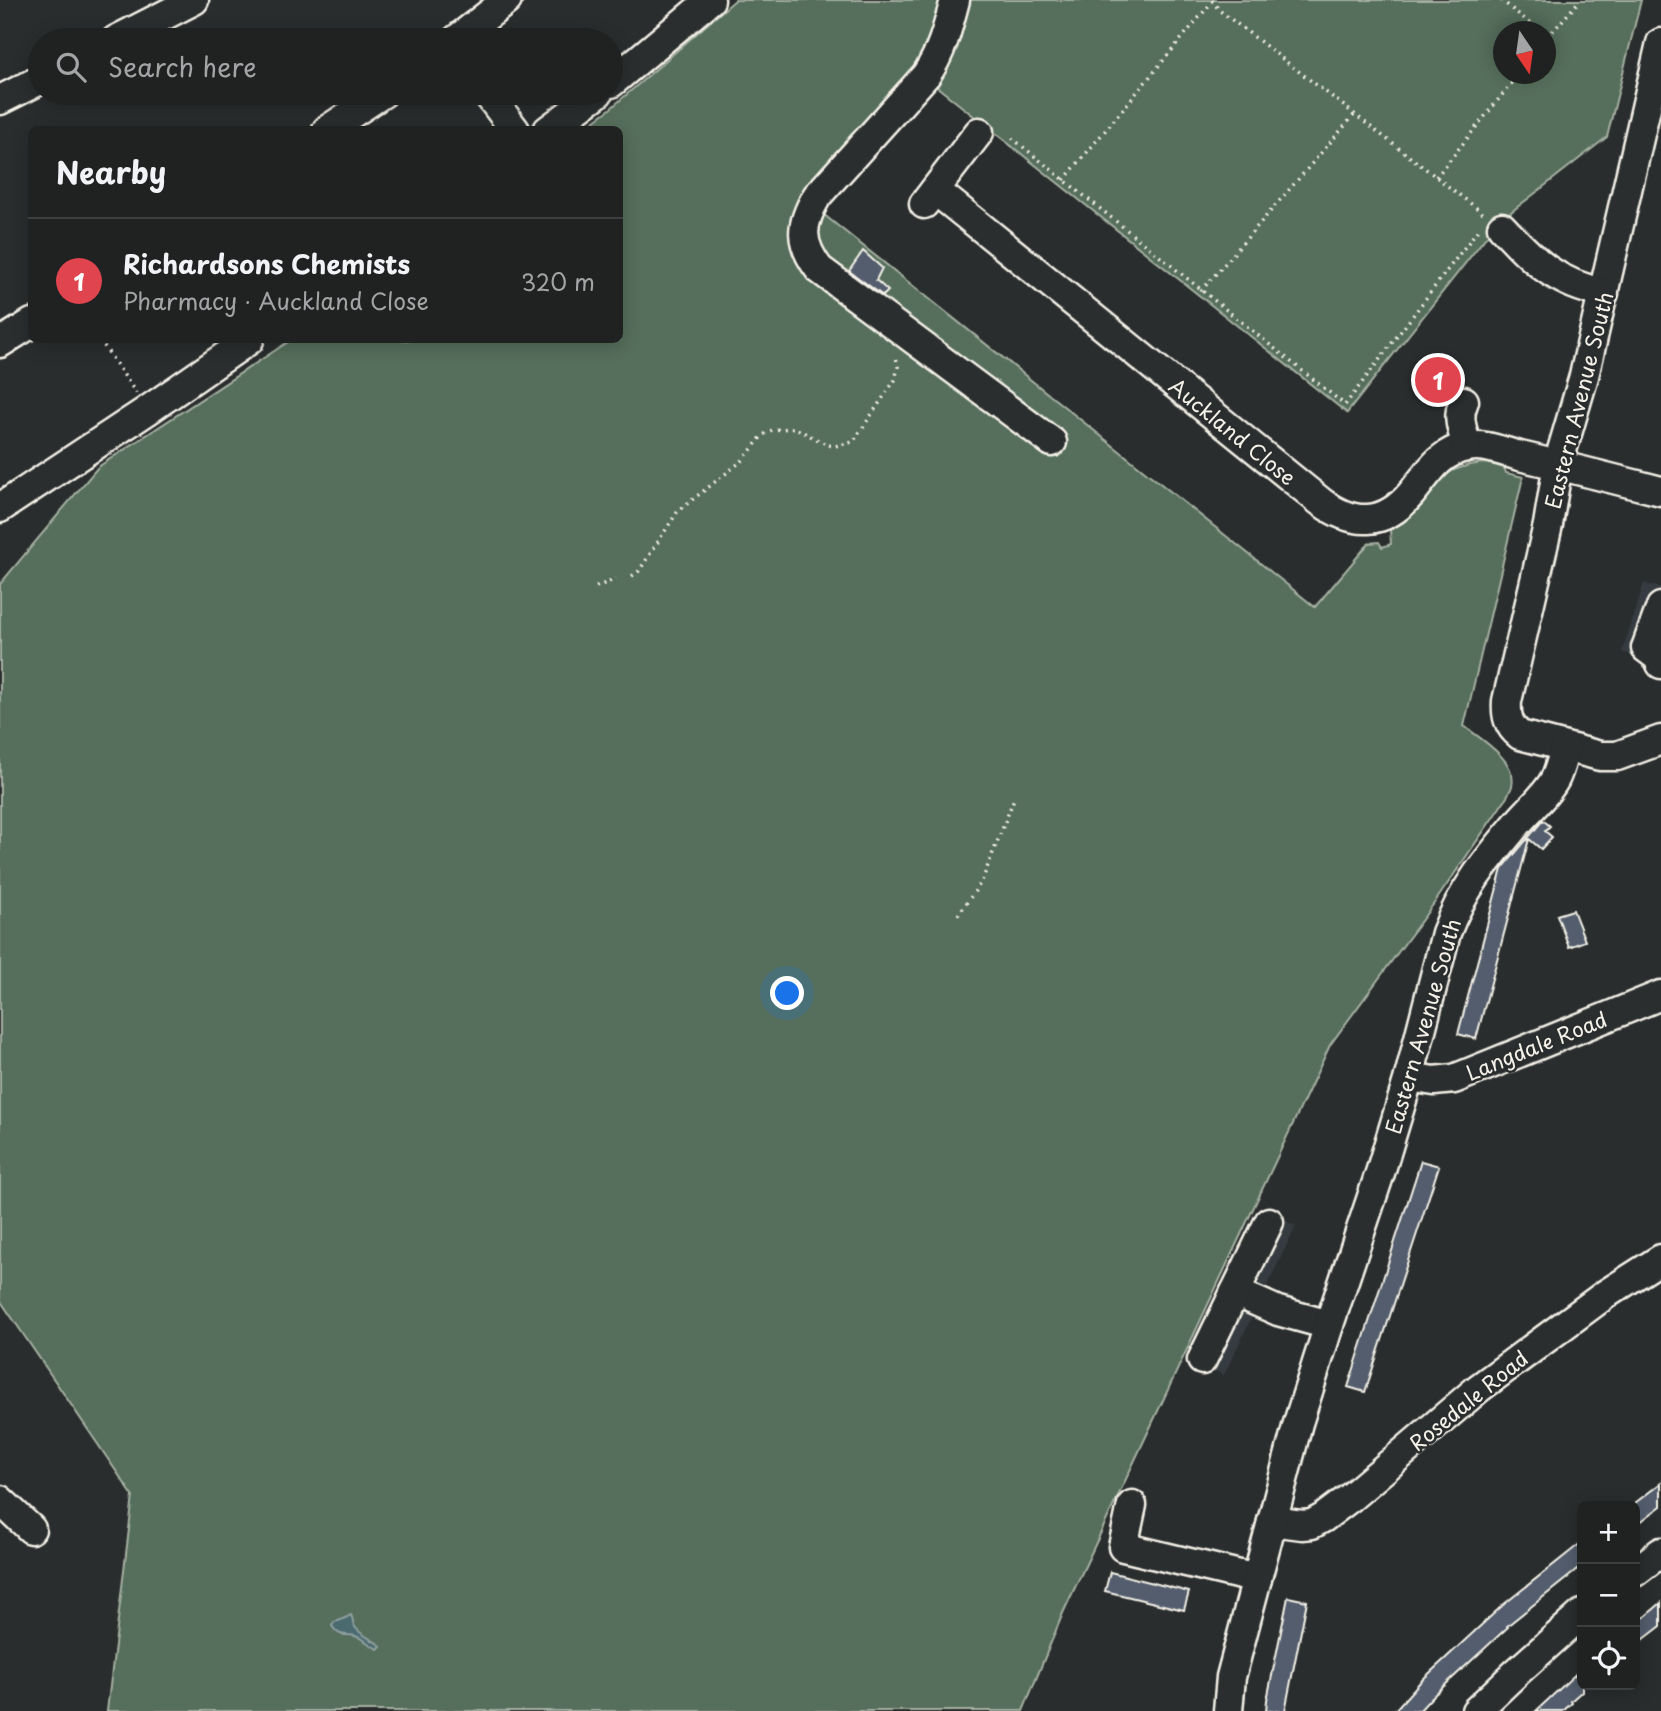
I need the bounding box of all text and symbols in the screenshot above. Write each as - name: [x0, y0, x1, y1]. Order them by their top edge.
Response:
- north arrow: [1493, 21, 1556, 84]
- search box: [28, 28, 623, 105]
- text: Search here: [108, 47, 257, 86]
- icon: search: [52, 48, 90, 86]
- text: Nearby: [56, 149, 166, 194]
- text: Richardsons Chemists: [123, 244, 410, 283]
- text: 1: [74, 264, 85, 299]
- text: 320 m: [521, 264, 595, 299]
- text: Pharmacy · Auckland Close: [123, 283, 429, 318]
- street label: Eastern Avenue South: [1536, 288, 1620, 512]
- pin: 1: [1415, 354, 1461, 406]
- street label: Auckland Close: [1163, 370, 1303, 492]
- street label: Eastern Avenue South: [1376, 915, 1468, 1137]
- your location: [770, 976, 804, 1010]
- street label: Langdale Road: [1461, 1002, 1611, 1088]
- street label: Rosedale Road: [1402, 1342, 1534, 1458]
- map controls: [1577, 1501, 1640, 1690]
- button: +: [1577, 1501, 1640, 1564]
- button: −: [1577, 1564, 1640, 1627]
- button: locate: [1577, 1627, 1640, 1690]

